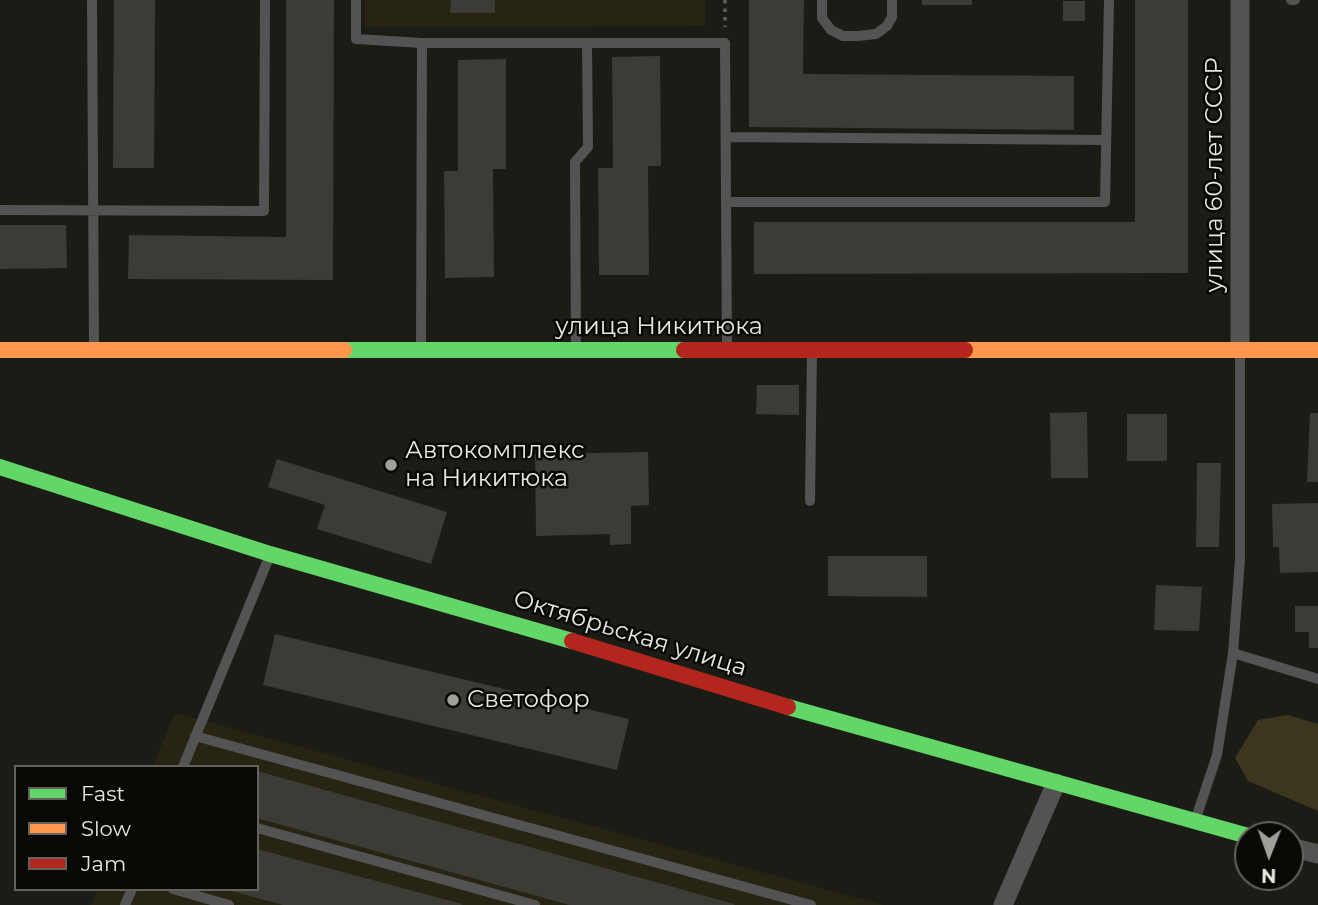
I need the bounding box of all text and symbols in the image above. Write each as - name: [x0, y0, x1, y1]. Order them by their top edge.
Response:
- street label: улица 60-лет СССР: [1201, 58, 1229, 292]
- street label: улица Никитюка: [555, 313, 763, 341]
- place label: Автокомплекс на Никитюка: [405, 437, 584, 493]
- marker: Автокомплекс на Никитюка: [383, 457, 399, 473]
- street label: Октябрьская улица: [510, 585, 750, 683]
- place label: Светофор: [467, 686, 590, 714]
- marker: Светофор: [445, 692, 461, 708]
- legend: [14, 765, 259, 891]
- text: Fast: [81, 781, 125, 806]
- text: Slow: [81, 816, 131, 841]
- north arrow: [1234, 821, 1304, 891]
- text: Jam: [81, 851, 126, 876]
- text: N: [1261, 864, 1277, 887]

